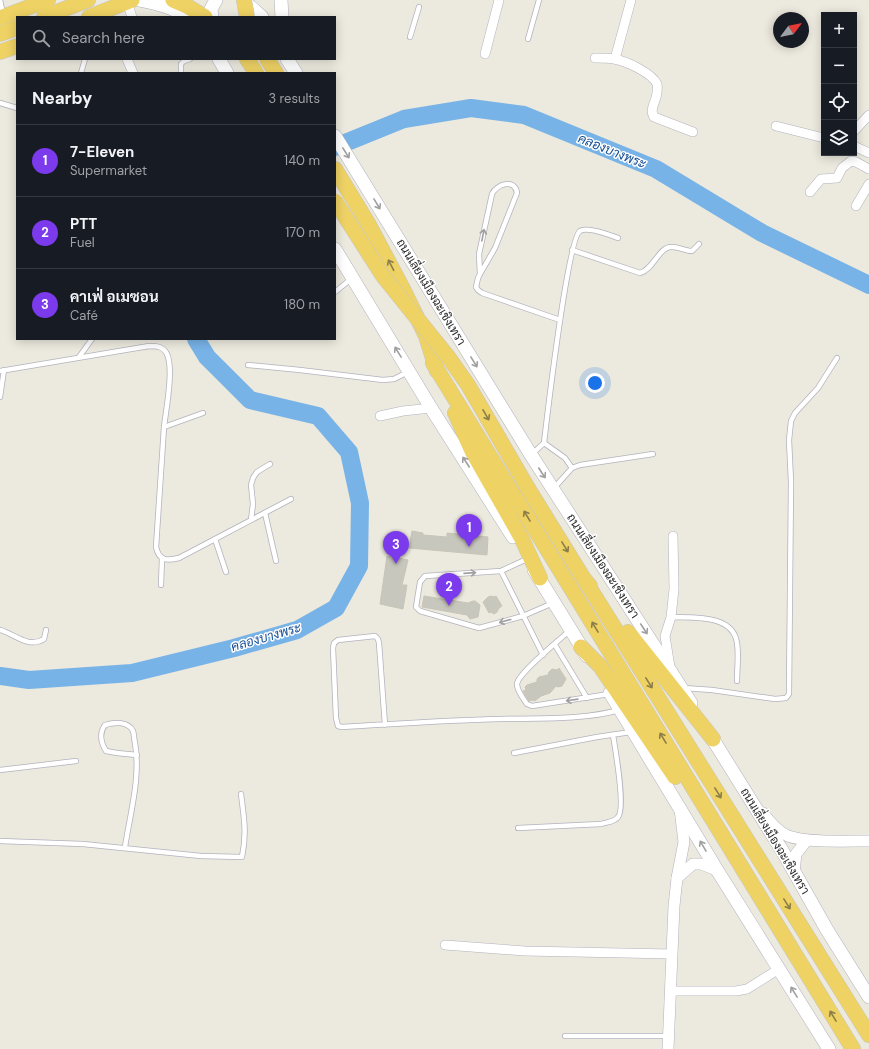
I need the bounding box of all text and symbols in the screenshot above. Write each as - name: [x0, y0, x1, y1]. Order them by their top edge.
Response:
- north arrow: [773, 12, 809, 48]
- map controls: [821, 12, 857, 156]
- button: +: [821, 12, 857, 48]
- search box: [16, 16, 336, 60]
- icon: search: [30, 27, 52, 49]
- text: Search here: [62, 28, 145, 48]
- button: −: [821, 48, 857, 84]
- button: locate: [821, 84, 857, 120]
- text: Nearby: [32, 87, 92, 109]
- text: 3 results: [268, 90, 320, 107]
- button: layers: [821, 120, 857, 156]
- water label: คลองบางพระ: [575, 130, 649, 172]
- text: 7-Eleven: [70, 142, 134, 162]
- one-way arrow: [342, 147, 350, 158]
- text: 1: [43, 152, 47, 169]
- text: 140 m: [284, 152, 320, 169]
- text: Supermarket: [70, 162, 147, 179]
- one-way arrow: [373, 198, 381, 209]
- text: PTT: [70, 214, 97, 234]
- text: 2: [41, 224, 49, 241]
- text: 170 m: [285, 224, 320, 241]
- one-way arrow: [480, 229, 488, 242]
- text: Fuel: [70, 234, 95, 251]
- street label: ถนนเลี่ยงเมืองฉะเชิงเทรา: [393, 234, 472, 348]
- one-way arrow: [387, 260, 394, 272]
- text: คาเฟ่ อเมซอน: [70, 287, 159, 307]
- text: 3: [41, 296, 49, 313]
- text: 180 m: [284, 296, 320, 313]
- text: Café: [70, 307, 98, 324]
- one-way arrow: [393, 346, 401, 358]
- one-way arrow: [470, 356, 478, 367]
- your location: [585, 373, 605, 393]
- one-way arrow: [482, 409, 490, 421]
- one-way arrow: [462, 457, 470, 468]
- one-way arrow: [539, 467, 547, 479]
- street label: ถนนเลี่ยงเมืองฉะเชิงเทรา: [563, 509, 645, 621]
- one-way arrow: [522, 510, 530, 522]
- pin: 1: [456, 514, 482, 547]
- pin: 3: [383, 531, 409, 564]
- one-way arrow: [561, 541, 569, 552]
- one-way arrow: [463, 570, 476, 577]
- pin: 2: [436, 573, 462, 606]
- one-way arrow: [499, 618, 512, 625]
- water label: คลองบางพระ: [229, 619, 303, 655]
- one-way arrow: [590, 621, 598, 633]
- one-way arrow: [640, 623, 648, 634]
- one-way arrow: [646, 677, 654, 689]
- one-way arrow: [566, 696, 579, 704]
- one-way arrow: [658, 732, 666, 744]
- street label: ถนนเลี่ยงเมืองฉะเชิงเทรา: [737, 783, 816, 897]
- one-way arrow: [714, 787, 722, 798]
- one-way arrow: [698, 840, 706, 852]
- one-way arrow: [783, 898, 791, 909]
- one-way arrow: [789, 986, 797, 998]
- one-way arrow: [828, 1010, 836, 1022]

